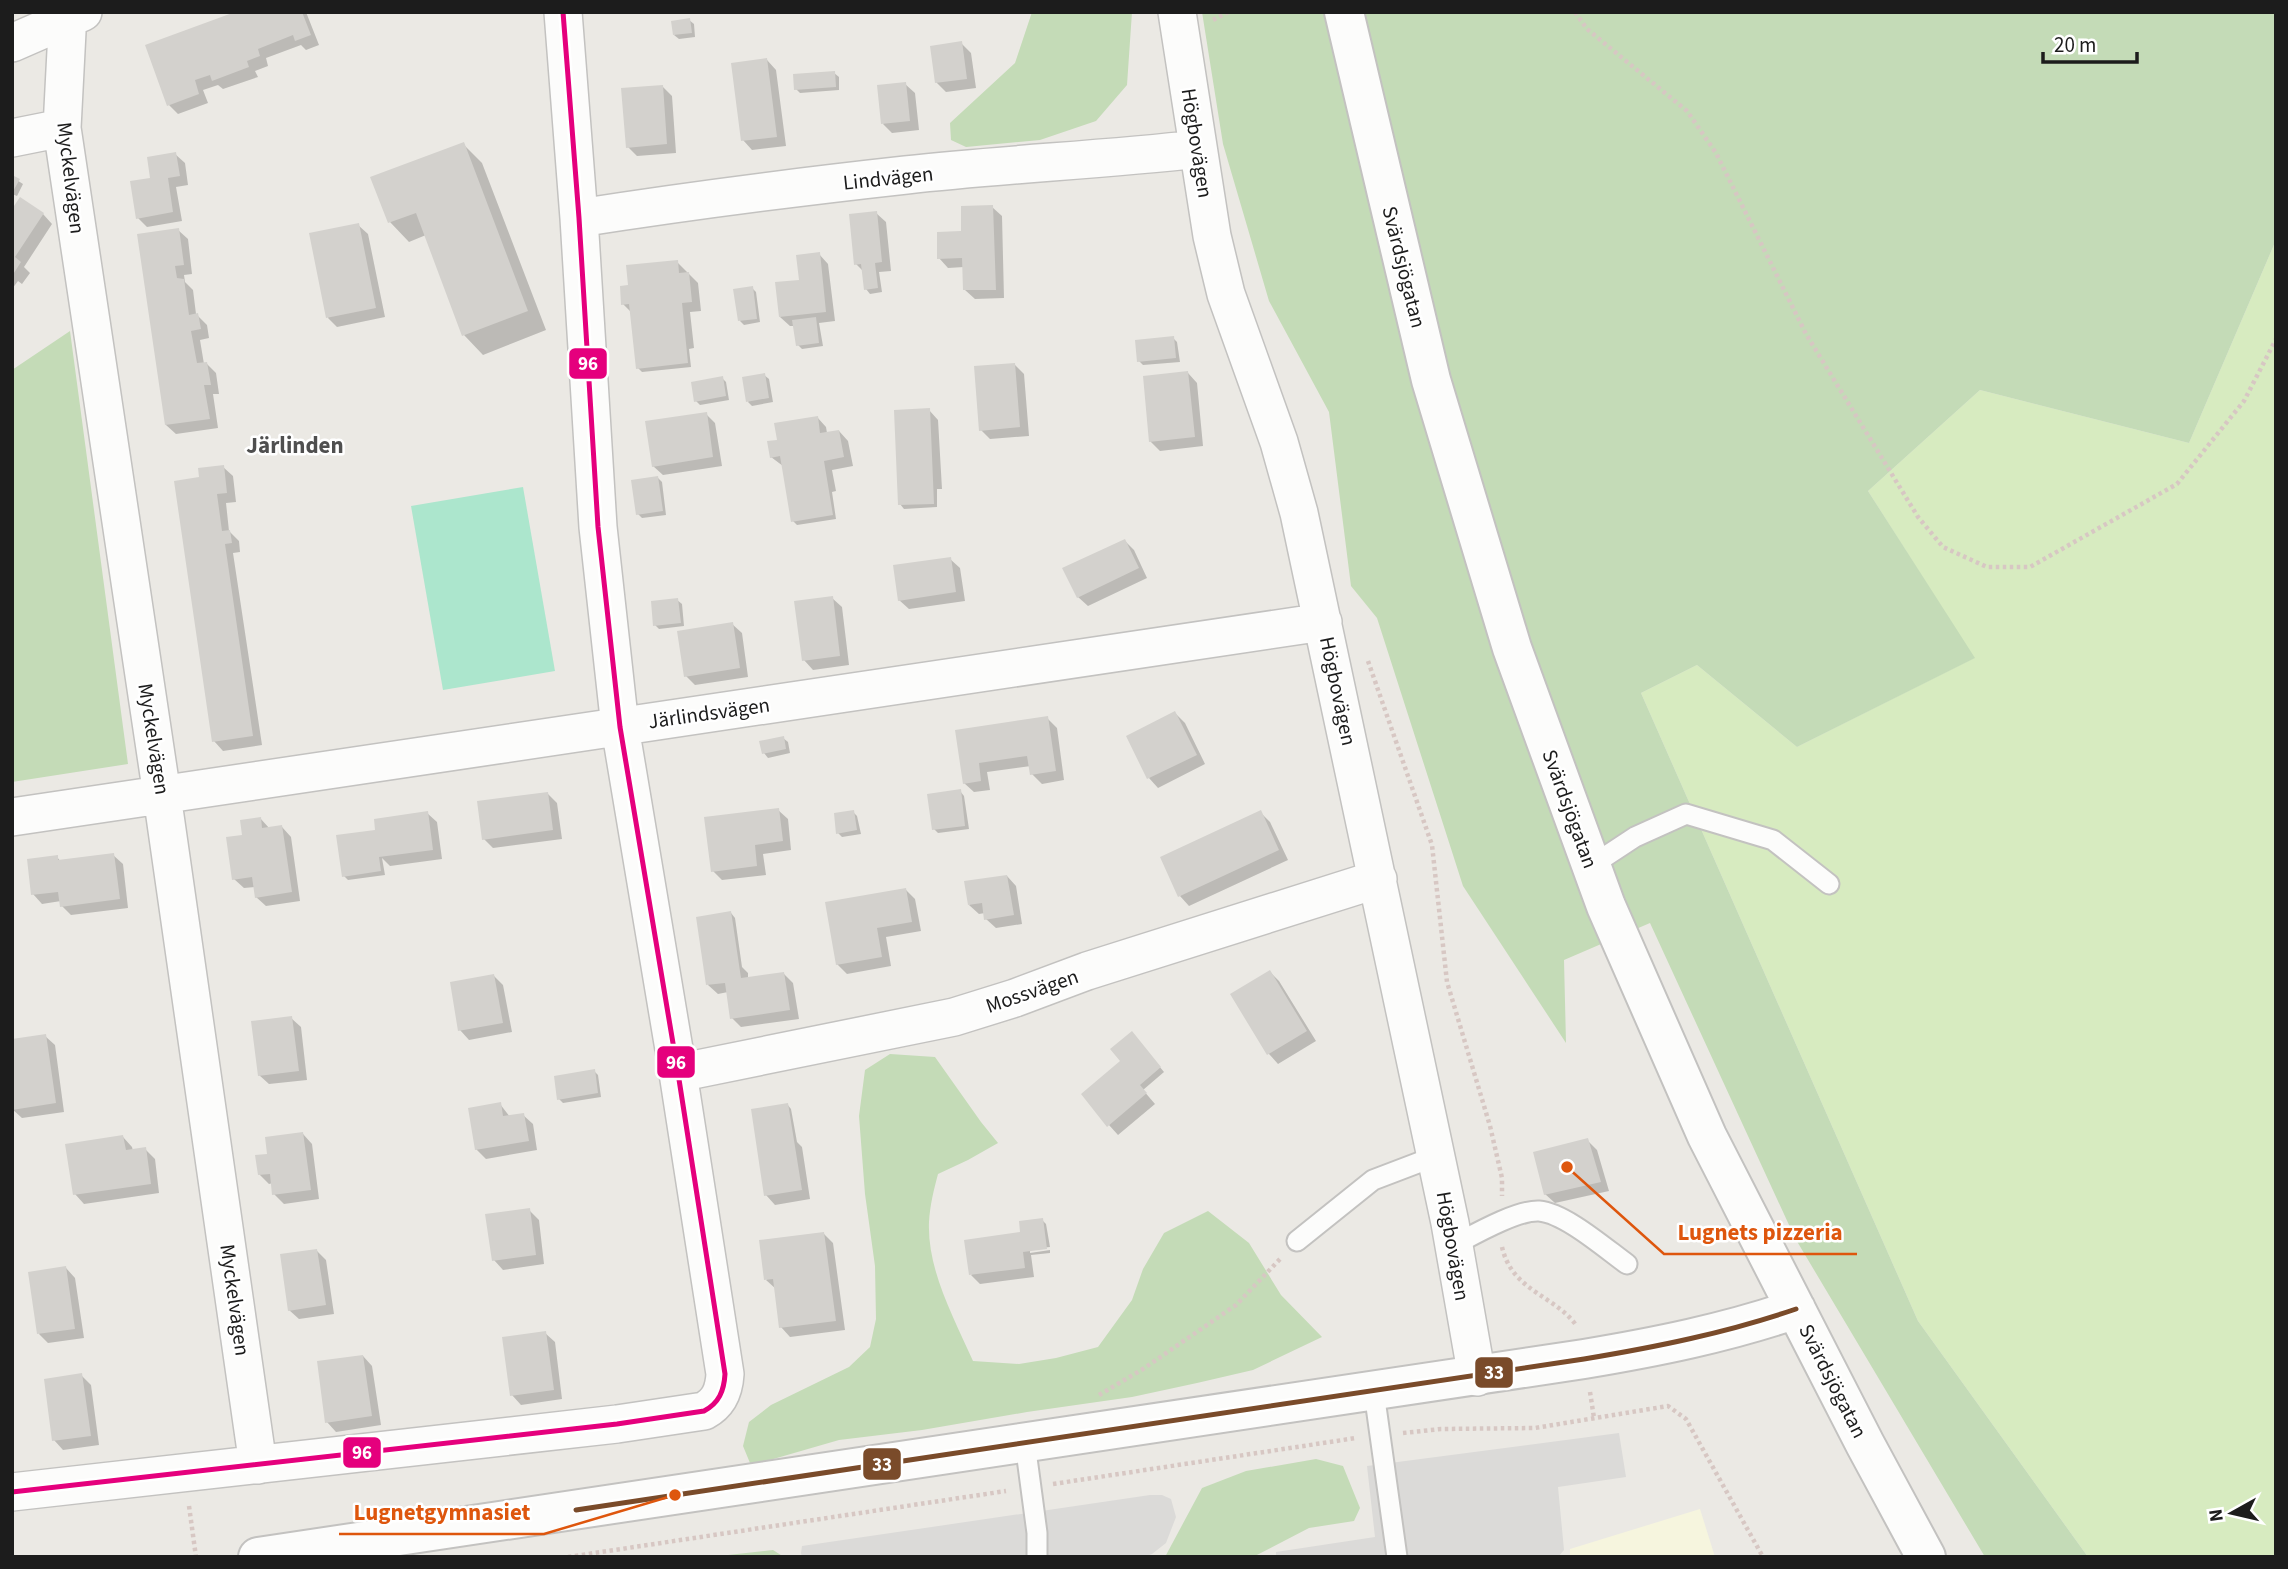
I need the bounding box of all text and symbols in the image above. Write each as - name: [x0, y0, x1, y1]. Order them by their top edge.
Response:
- scale bar: [2043, 21, 2138, 65]
- text: 20 m: [2054, 30, 2096, 60]
- street label: Högbovägen: [1174, 86, 1220, 200]
- street label: Myckelvägen: [49, 120, 93, 236]
- street label: Lindvägen: [841, 158, 935, 198]
- street label: Svärdsjögatan: [1374, 203, 1434, 331]
- line badge: 96: [568, 347, 608, 380]
- text: 96: [578, 351, 598, 378]
- district label: Järlinden: [246, 429, 344, 462]
- street label: Högbovägen: [1312, 634, 1364, 748]
- street label: Myckelvägen: [130, 681, 178, 797]
- street label: Järlindsvägen: [646, 690, 772, 736]
- street label: Svärdsjögatan: [1535, 745, 1605, 873]
- street label: Mossvägen: [982, 961, 1082, 1021]
- line badge: 96: [656, 1045, 696, 1079]
- text: 96: [666, 1050, 686, 1077]
- street label: Högbovägen: [1429, 1189, 1477, 1303]
- callout: Lugnets pizzeria: [1664, 1210, 1857, 1254]
- text: Lugnets pizzeria: [1677, 1216, 1843, 1249]
- street label: Myckelvägen: [212, 1242, 258, 1358]
- street label: Svärdsjögatan: [1791, 1319, 1875, 1443]
- line badge: 33: [1474, 1356, 1514, 1389]
- text: 33: [1484, 1360, 1504, 1387]
- line badge: 96: [342, 1436, 382, 1469]
- text: 96: [352, 1440, 372, 1467]
- line badge: 33: [862, 1447, 902, 1481]
- text: 33: [872, 1452, 892, 1479]
- north arrow: [2197, 1478, 2267, 1548]
- callout: Lugnetgymnasiet: [339, 1490, 544, 1534]
- text: Lugnetgymnasiet: [354, 1496, 531, 1529]
- text: N: [2202, 1507, 2231, 1523]

